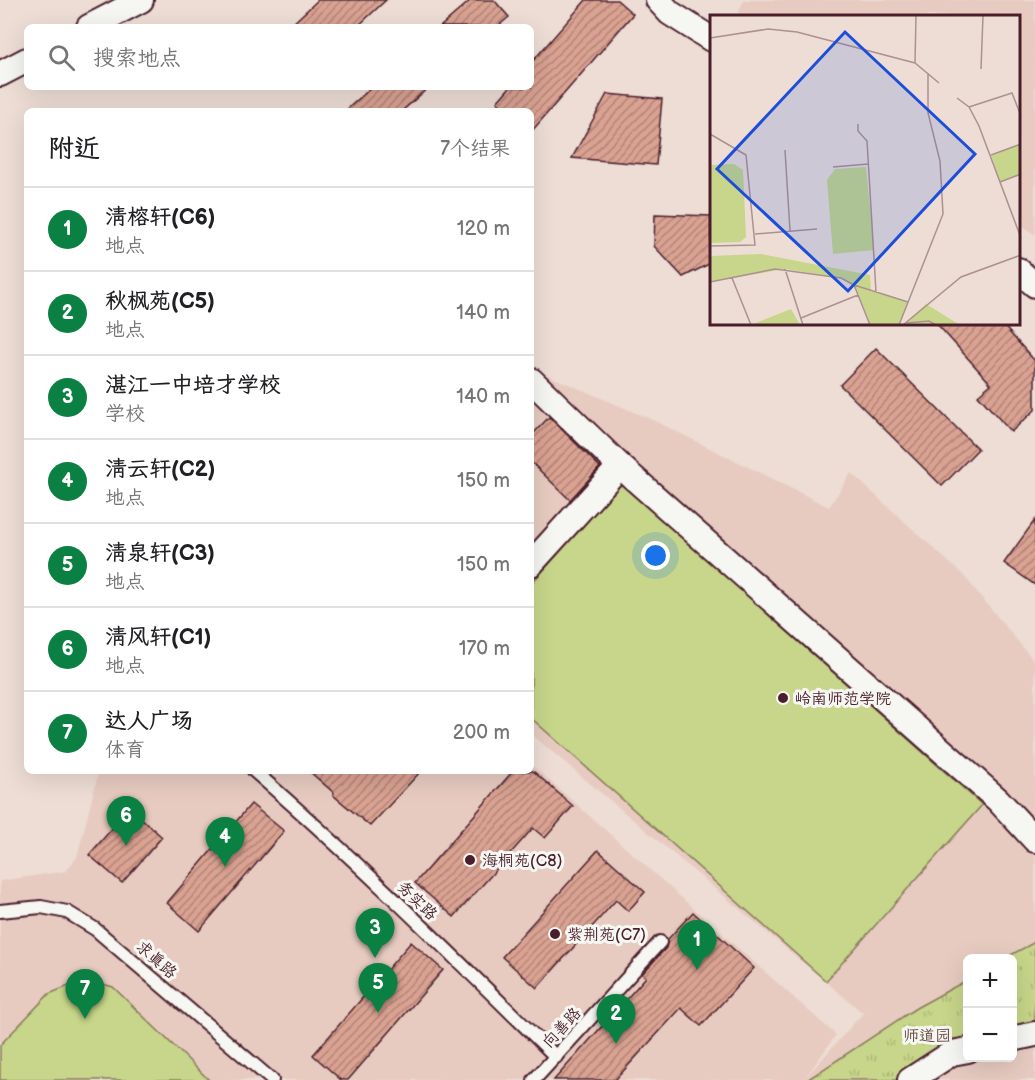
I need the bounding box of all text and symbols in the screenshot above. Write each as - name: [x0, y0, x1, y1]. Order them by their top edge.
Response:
- inset map: [710, 15, 1020, 326]
- search box: [24, 24, 534, 90]
- icon: search: [45, 41, 78, 74]
- text: 搜索地点: [93, 45, 181, 72]
- text: 附近: [48, 134, 100, 165]
- text: 7个结果: [440, 137, 510, 161]
- text: 清榕轩(C6): [105, 204, 215, 231]
- text: 1: [63, 217, 72, 241]
- text: 120 m: [457, 217, 510, 241]
- text: 地点: [105, 234, 145, 258]
- text: 秋枫苑(C5): [105, 288, 215, 315]
- text: 2: [62, 301, 73, 325]
- text: 140 m: [456, 301, 510, 325]
- text: 地点: [105, 318, 145, 342]
- text: 湛江一中培才学校: [105, 372, 281, 399]
- text: 3: [62, 385, 73, 409]
- text: 140 m: [456, 385, 510, 409]
- text: 学校: [105, 402, 145, 426]
- text: 清云轩(C2): [105, 456, 215, 483]
- text: 4: [62, 469, 73, 493]
- text: 150 m: [457, 469, 510, 493]
- text: 地点: [105, 486, 145, 510]
- text: 清泉轩(C3): [105, 540, 215, 567]
- your location: [641, 541, 670, 570]
- text: 5: [62, 553, 73, 577]
- text: 150 m: [457, 553, 510, 577]
- text: 地点: [105, 570, 145, 594]
- text: 清风轩(C1): [105, 624, 211, 651]
- text: 6: [61, 637, 74, 661]
- text: 170 m: [459, 637, 510, 661]
- text: 地点: [105, 654, 145, 678]
- place label: 岭南师范学院: [795, 690, 891, 709]
- marker: 岭南师范学院: [776, 691, 790, 705]
- text: 达人广场: [105, 708, 193, 735]
- text: 7: [62, 721, 73, 745]
- text: 200 m: [453, 721, 510, 745]
- text: 体育: [105, 738, 145, 762]
- pin: 6: [106, 796, 146, 846]
- pin: 4: [206, 818, 244, 867]
- place label: 海桐苑(C8): [482, 852, 562, 871]
- marker: 海桐苑(C8): [463, 853, 477, 867]
- street label: 务实路: [393, 878, 441, 925]
- pin: 3: [356, 908, 394, 958]
- pin: 1: [678, 920, 716, 970]
- place label: 紫荆苑(C7): [567, 926, 646, 945]
- marker: 紫荆苑(C7): [548, 927, 562, 941]
- street label: 求真路: [132, 937, 180, 983]
- map controls: [963, 954, 1017, 1062]
- button: +: [963, 954, 1017, 1008]
- pin: 5: [358, 964, 398, 1013]
- pin: 7: [66, 970, 104, 1019]
- pin: 2: [596, 994, 636, 1044]
- street label: 向善路: [539, 1004, 585, 1052]
- button: −: [963, 1008, 1017, 1062]
- park label: 师道园: [903, 1027, 951, 1046]

